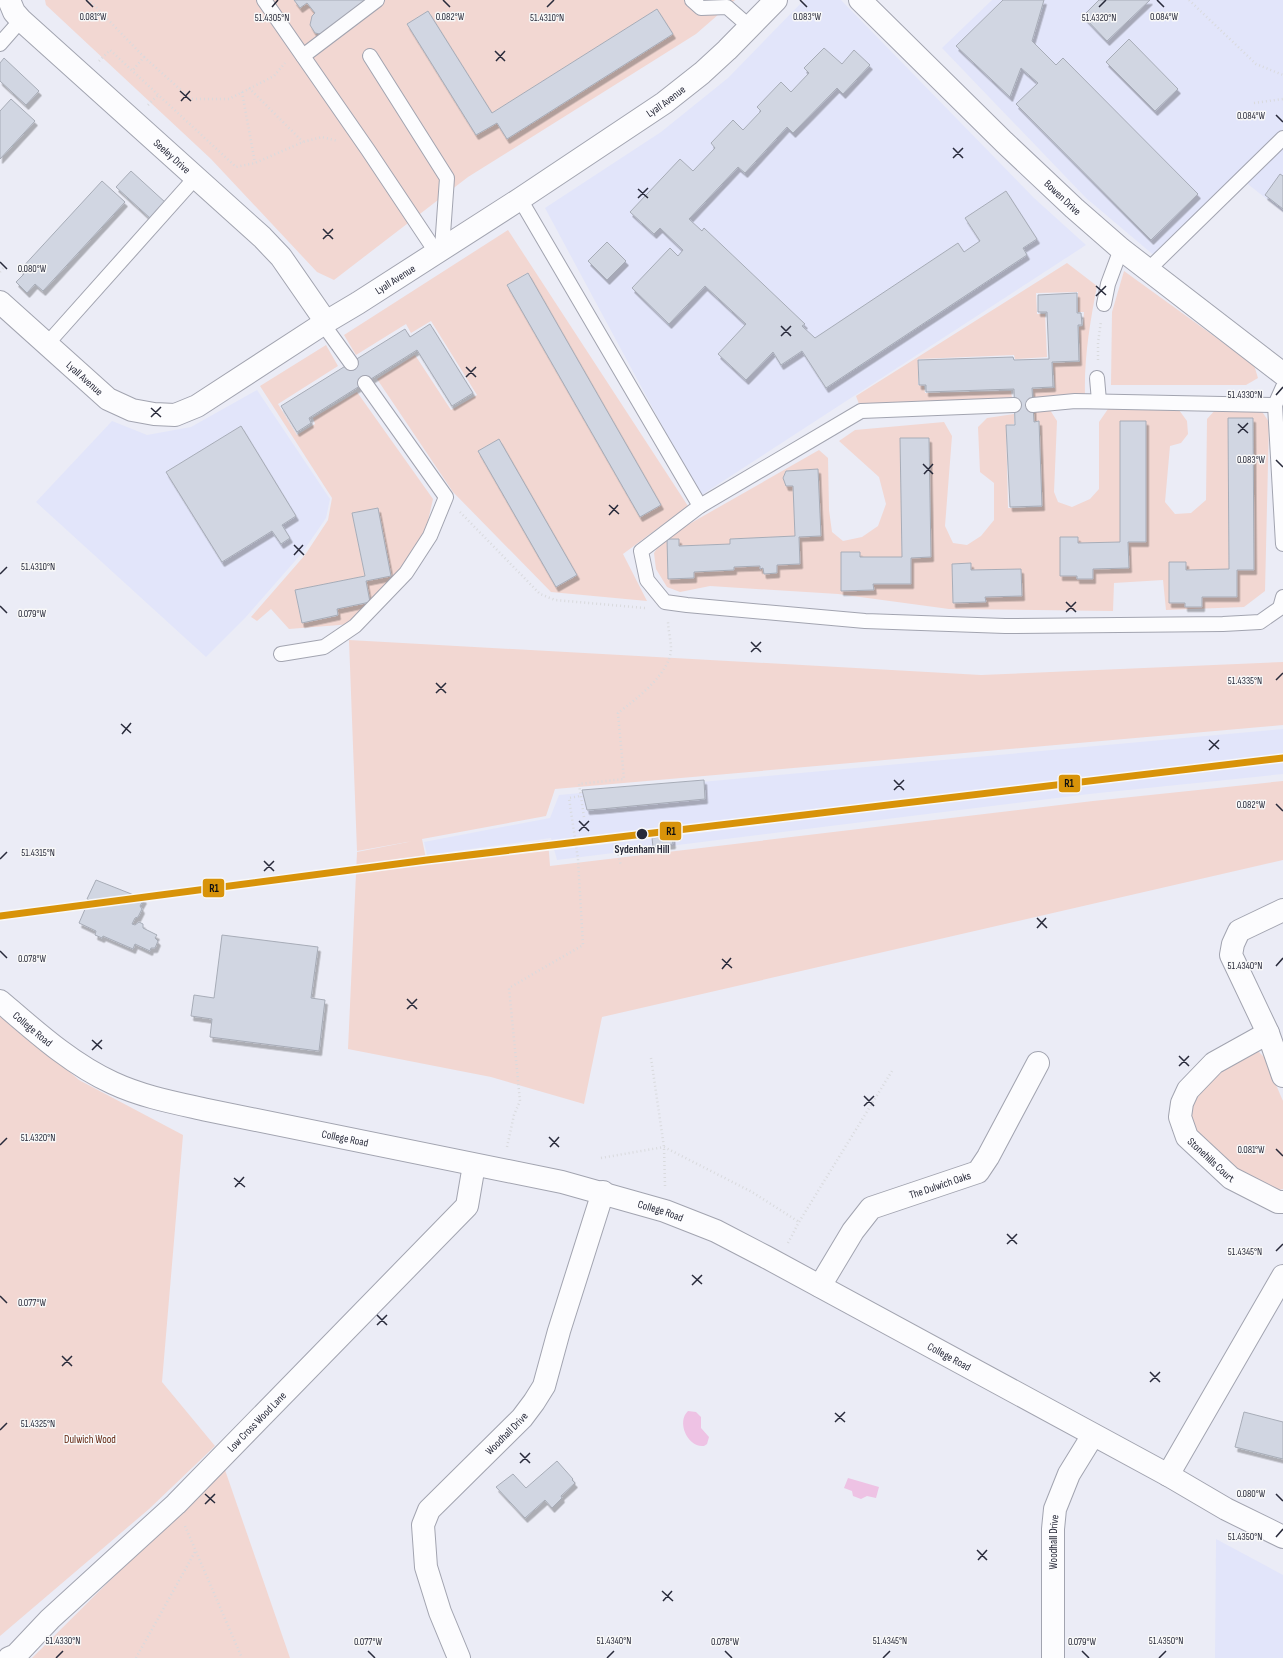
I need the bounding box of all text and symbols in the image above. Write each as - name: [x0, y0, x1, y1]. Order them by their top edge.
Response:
- text: 0.081°W: [79, 11, 107, 23]
- text: 0.082°W: [436, 11, 465, 23]
- text: 0.083°W: [793, 11, 822, 23]
- text: 0.084°W: [1150, 11, 1179, 23]
- text: 51.4305°N: [255, 12, 289, 24]
- text: 51.4310°N: [530, 12, 564, 24]
- text: 51.4320°N: [1082, 12, 1116, 24]
- street label: Lyall Avenue: [644, 83, 688, 120]
- text: 0.084°W: [1237, 110, 1266, 122]
- street label: Seeley Drive: [151, 136, 193, 176]
- street label: Bowen Drive: [1041, 177, 1084, 218]
- street label: Lyall Avenue: [373, 262, 418, 297]
- text: 0.080°W: [18, 263, 47, 275]
- street label: Lyall Avenue: [63, 359, 106, 398]
- text: 51.4330°N: [1228, 389, 1262, 401]
- text: 0.083°W: [1237, 454, 1266, 466]
- text: 51.4310°N: [21, 561, 55, 573]
- text: 0.079°W: [18, 608, 47, 620]
- text: 51.4335°N: [1228, 675, 1262, 687]
- line badge: R1: [1058, 774, 1081, 793]
- text: R1: [1064, 777, 1075, 790]
- text: 0.082°W: [1237, 799, 1266, 811]
- line badge: R1: [659, 821, 682, 841]
- text: R1: [666, 825, 677, 838]
- marker: Sydenham Hill: [635, 827, 649, 841]
- place label: Sydenham Hill: [615, 843, 669, 856]
- text: 51.4315°N: [21, 847, 55, 859]
- line badge: R1: [202, 878, 225, 898]
- text: R1: [209, 882, 220, 895]
- text: 0.078°W: [18, 953, 46, 965]
- text: 51.4340°N: [1228, 960, 1262, 972]
- street label: College Road: [10, 1009, 55, 1050]
- street label: College Road: [321, 1127, 370, 1150]
- text: 51.4320°N: [21, 1132, 55, 1144]
- street label: Stonehills Court: [1185, 1135, 1237, 1186]
- text: 0.081°W: [1237, 1144, 1265, 1156]
- street label: The Dulwich Oaks: [908, 1169, 972, 1202]
- street label: College Road: [636, 1198, 686, 1225]
- text: 51.4345°N: [1228, 1246, 1262, 1258]
- text: 0.077°W: [18, 1297, 47, 1309]
- street label: College Road: [925, 1340, 973, 1374]
- street label: Low Cross Wood Lane: [225, 1389, 289, 1455]
- street label: Woodhall Drive: [483, 1410, 531, 1458]
- text: 51.4325°N: [21, 1418, 55, 1430]
- park label: Dulwich Wood: [64, 1433, 116, 1446]
- text: 0.080°W: [1237, 1488, 1266, 1500]
- street label: Woodhall Drive: [1047, 1514, 1061, 1569]
- text: 51.4350°N: [1228, 1531, 1262, 1543]
- text: 51.4330°N: [46, 1635, 80, 1647]
- text: 51.4340°N: [597, 1635, 631, 1647]
- text: 51.4345°N: [873, 1635, 907, 1647]
- text: 51.4350°N: [1149, 1635, 1183, 1647]
- text: 0.077°W: [354, 1636, 383, 1648]
- text: 0.078°W: [711, 1636, 739, 1648]
- text: 0.079°W: [1068, 1636, 1097, 1648]

